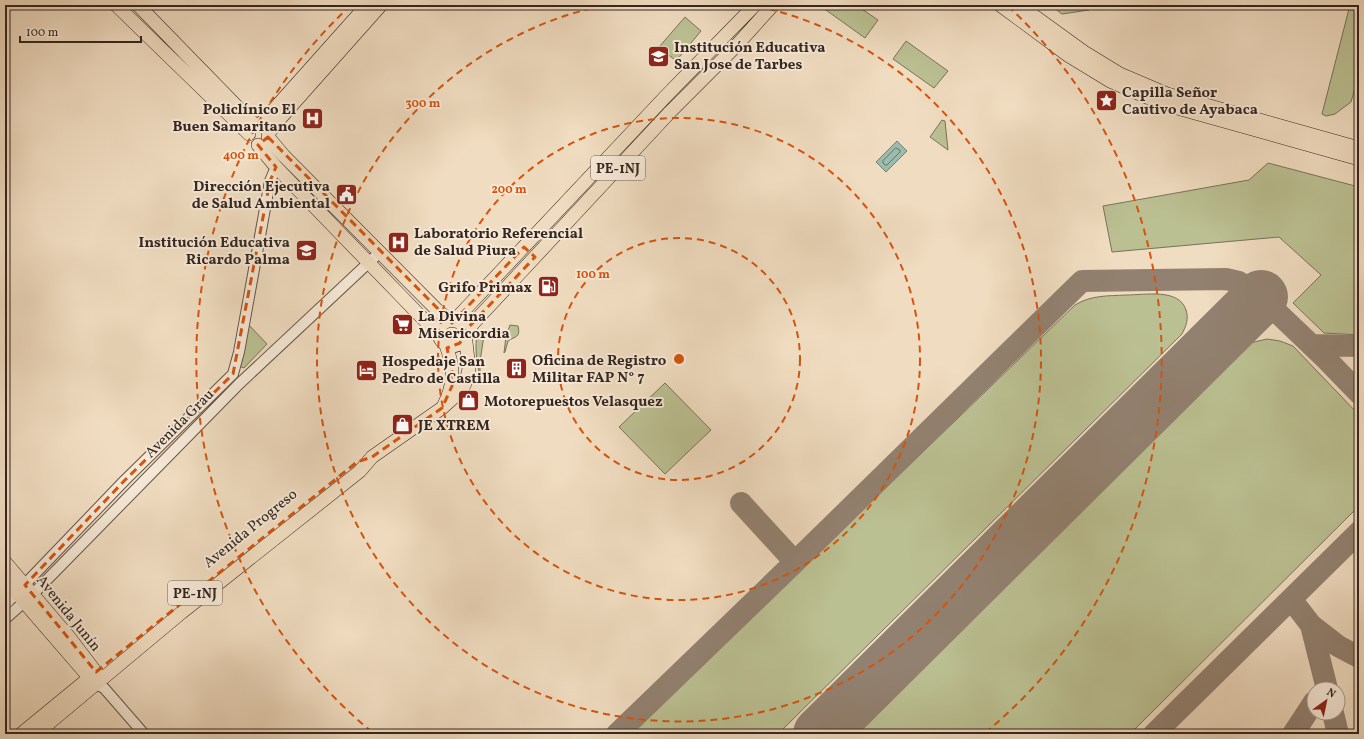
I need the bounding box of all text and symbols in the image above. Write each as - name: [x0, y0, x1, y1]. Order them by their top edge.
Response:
- scale bar: [20, 18, 141, 44]
- text: 100 m: [26, 25, 59, 41]
- place label: Institución Educativa San Jose de Tarbes: [674, 38, 826, 76]
- school or university icon: Institución Educativa San Jose de Tarbes: [646, 43, 672, 69]
- place label: Capilla Señor Cautivo de Ayabaca: [1122, 83, 1258, 121]
- place icon: Capilla Señor Cautivo de Ayabaca: [1094, 88, 1120, 114]
- text: 300 m: [406, 96, 441, 112]
- place label: Policlínico El Buen Samaritano: [173, 100, 296, 138]
- hospital icon: Policlínico El Buen Samaritano: [299, 105, 325, 131]
- text: 400 m: [223, 148, 259, 164]
- road number: PE-1NJ: [591, 156, 645, 180]
- place label: Dirección Ejecutiva de Salud Ambiental: [192, 177, 330, 215]
- public building icon: Dirección Ejecutiva de Salud Ambiental: [333, 182, 359, 208]
- text: 200 m: [491, 182, 527, 198]
- place label: Laboratorio Referencial de Salud Piura: [414, 224, 583, 262]
- hospital icon: Laboratorio Referencial de Salud Piura: [386, 229, 412, 255]
- place label: Institución Educativa Ricardo Palma: [138, 233, 290, 271]
- school or university icon: Institución Educativa Ricardo Palma: [293, 238, 319, 264]
- text: 100 m: [576, 267, 610, 283]
- fuel station icon: Grifo Primax: [535, 274, 561, 300]
- place label: Grifo Primax: [438, 278, 532, 299]
- place label: La Divina Misericordia: [418, 307, 510, 345]
- supermarket icon: La Divina Misericordia: [389, 312, 415, 338]
- place label: Oficina de Registro Militar FAP N° 7: [532, 351, 667, 389]
- place label: Hospedaje San Pedro de Castilla: [382, 352, 501, 390]
- centre of rings: [672, 352, 686, 366]
- building icon: Oficina de Registro Militar FAP N° 7: [503, 356, 529, 382]
- hotel icon: Hospedaje San Pedro de Castilla: [353, 357, 379, 383]
- street label: Avenida Grau: [141, 385, 219, 463]
- shop icon: Motorepuestos Velasquez: [456, 388, 482, 414]
- place label: Motorepuestos Velasquez: [484, 392, 663, 413]
- shop icon: JE XTREM: [389, 412, 415, 438]
- place label: JE XTREM: [417, 416, 491, 437]
- street label: Avenida Progreso: [199, 485, 302, 574]
- street label: Avenida Junín: [30, 571, 105, 657]
- road number: PE-1NJ: [168, 581, 222, 605]
- north arrow: [1306, 681, 1346, 721]
- text: N: [1323, 685, 1338, 702]

